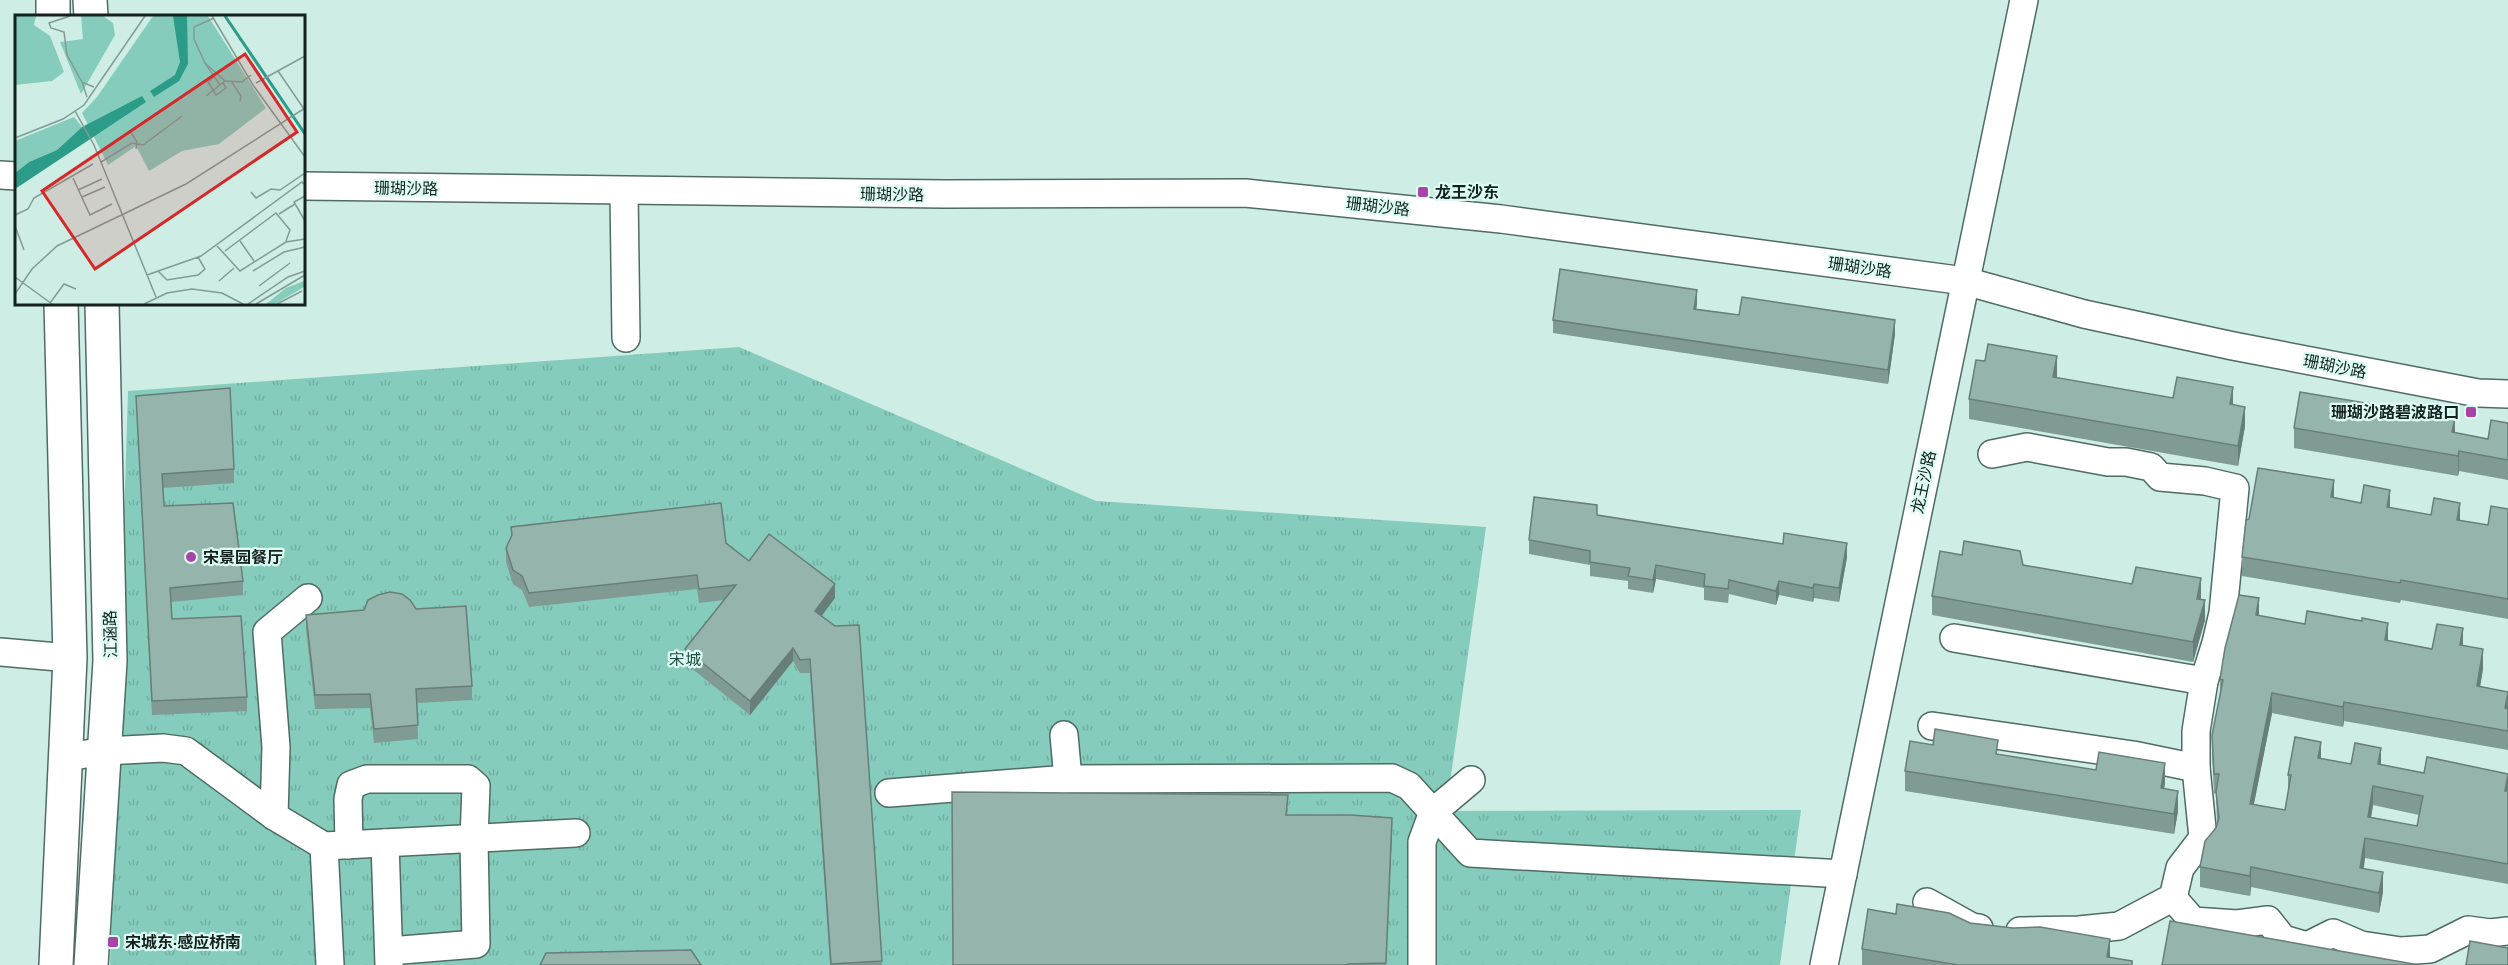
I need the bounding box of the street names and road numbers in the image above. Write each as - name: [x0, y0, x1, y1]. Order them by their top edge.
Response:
- street label: 珊瑚沙路: [374, 177, 438, 201]
- street label: 珊瑚沙路: [860, 183, 924, 207]
- street label: 珊瑚沙路: [1345, 193, 1411, 221]
- street label: 珊瑚沙路: [1827, 253, 1893, 283]
- street label: 珊瑚沙路: [2301, 350, 2368, 384]
- street label: 龙王沙路: [1907, 449, 1941, 516]
- street label: 江涵路: [100, 610, 122, 658]

